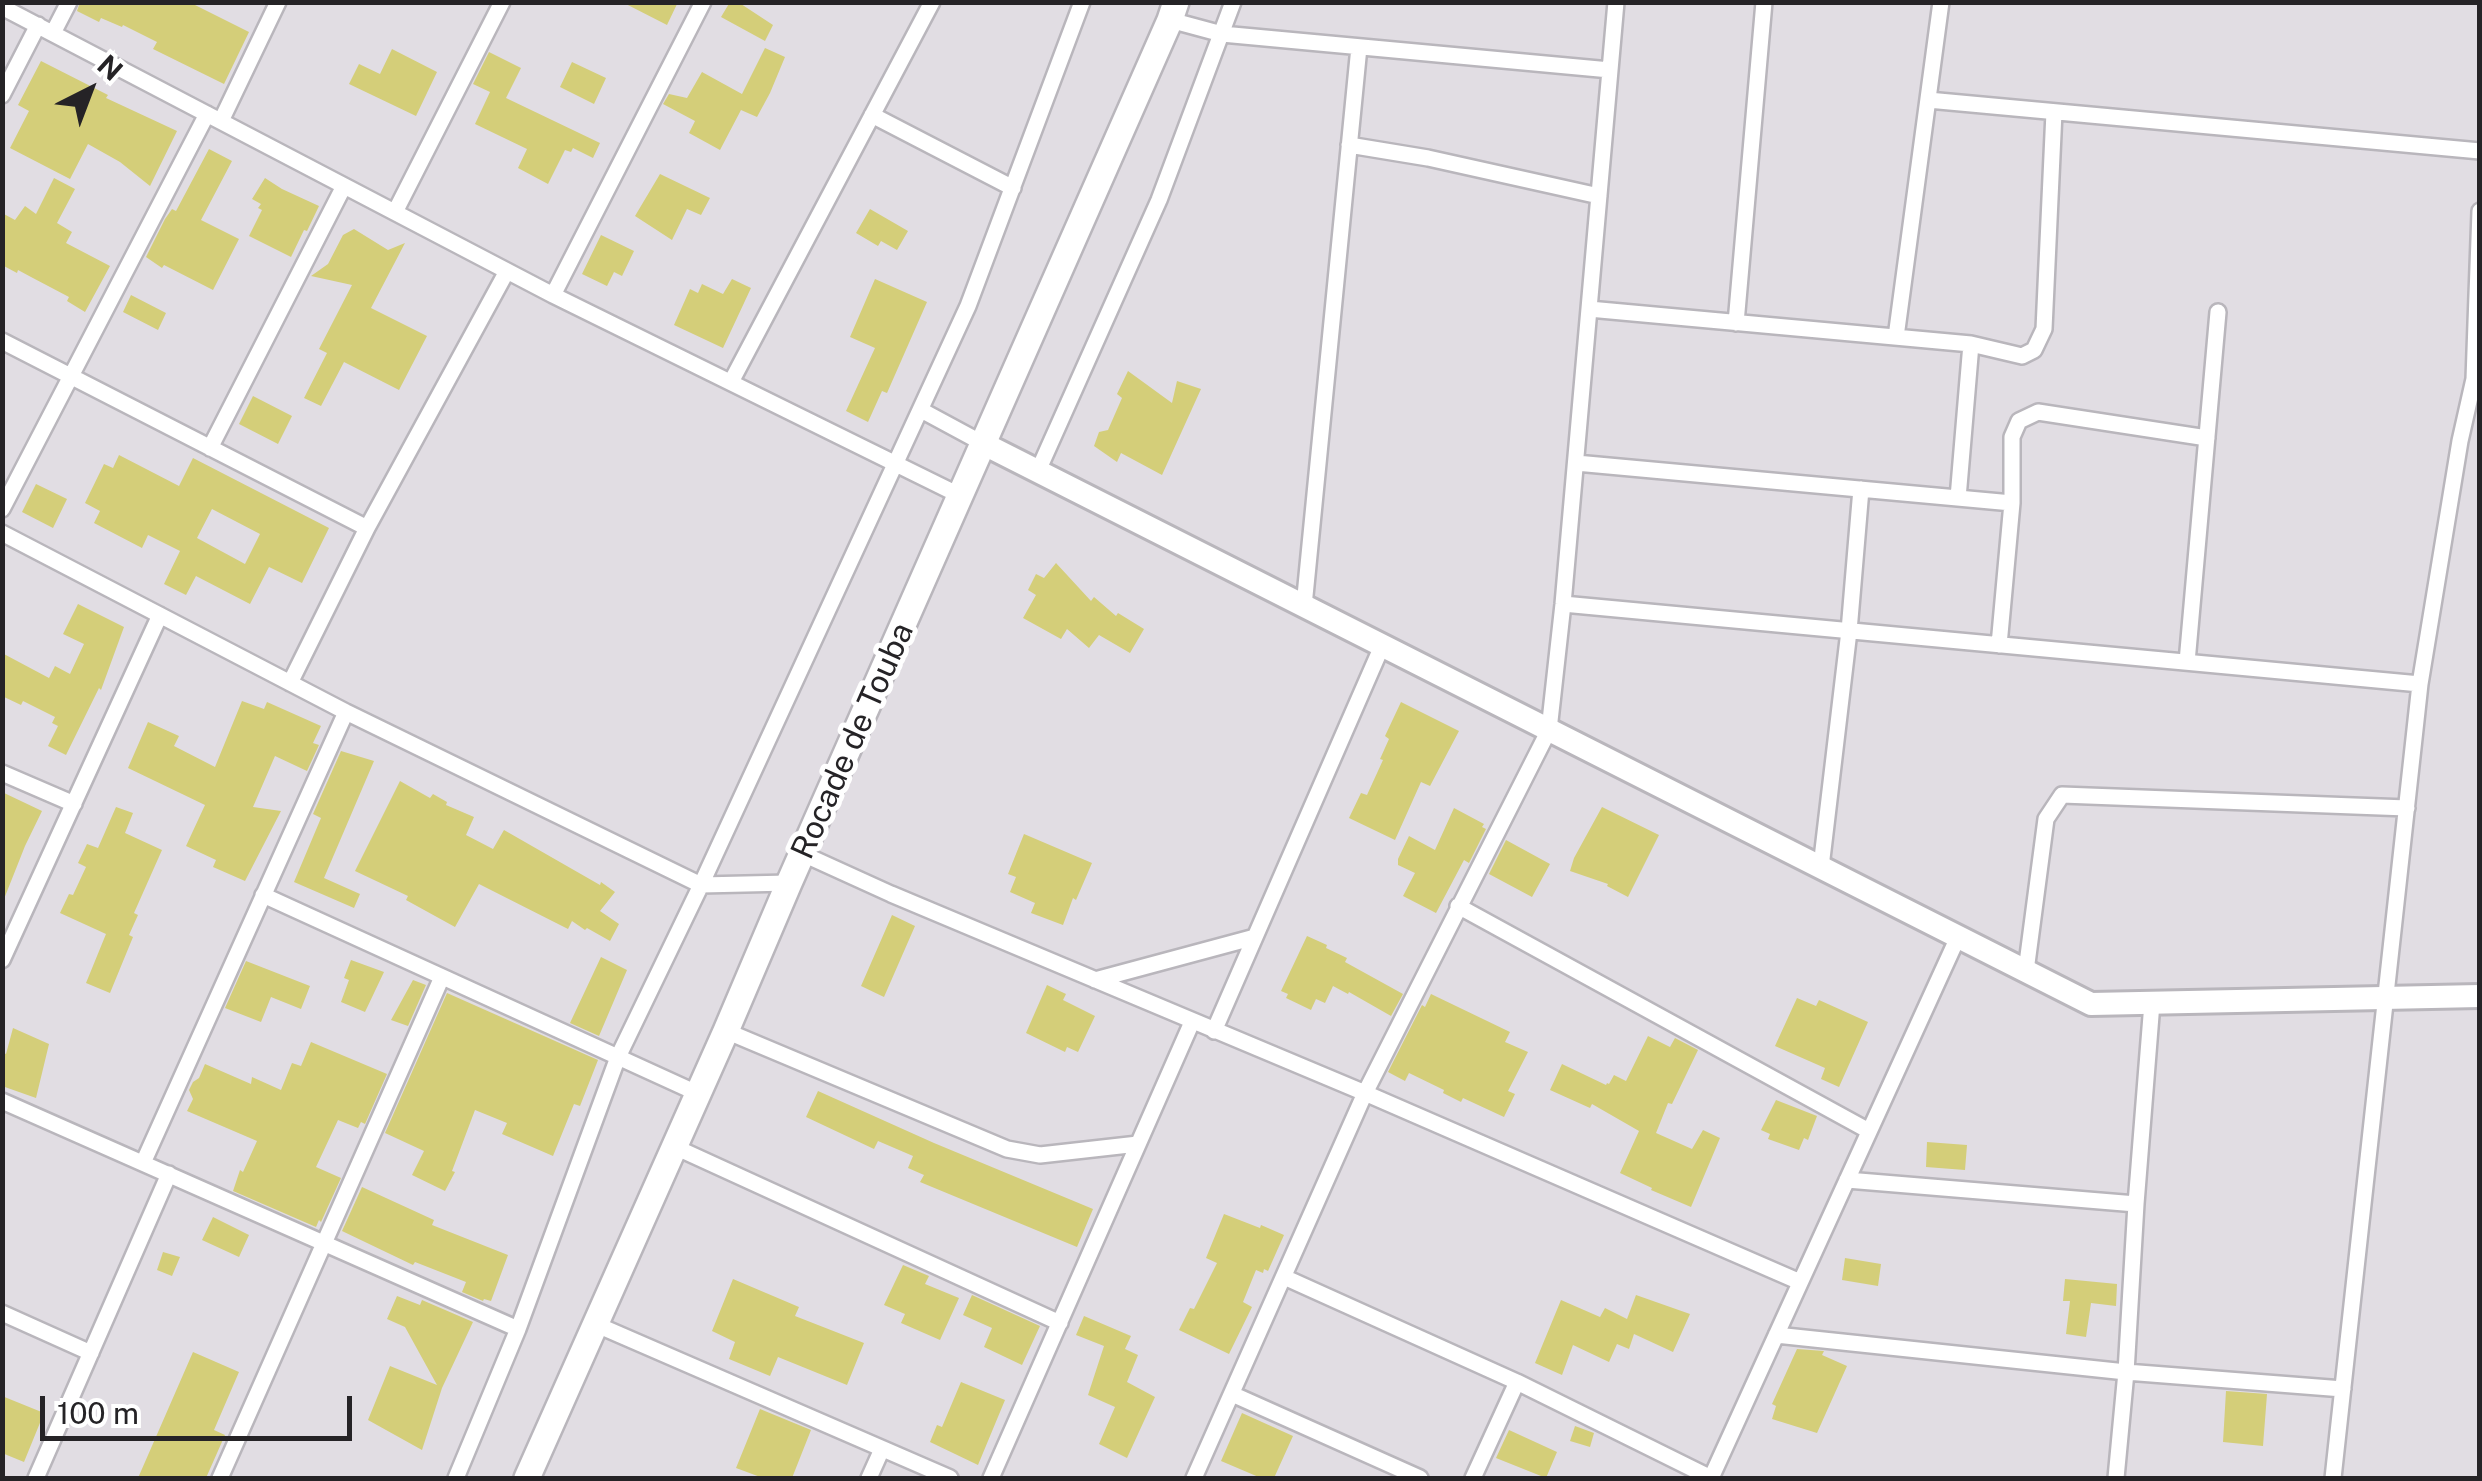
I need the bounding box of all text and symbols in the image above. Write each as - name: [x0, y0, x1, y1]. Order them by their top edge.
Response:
- north arrow: [40, 40, 140, 140]
- text: N: [91, 48, 130, 87]
- street label: Rocade de Touba: [784, 617, 922, 865]
- scale bar: [45, 1376, 358, 1438]
- text: 100 m: [57, 1395, 139, 1431]

